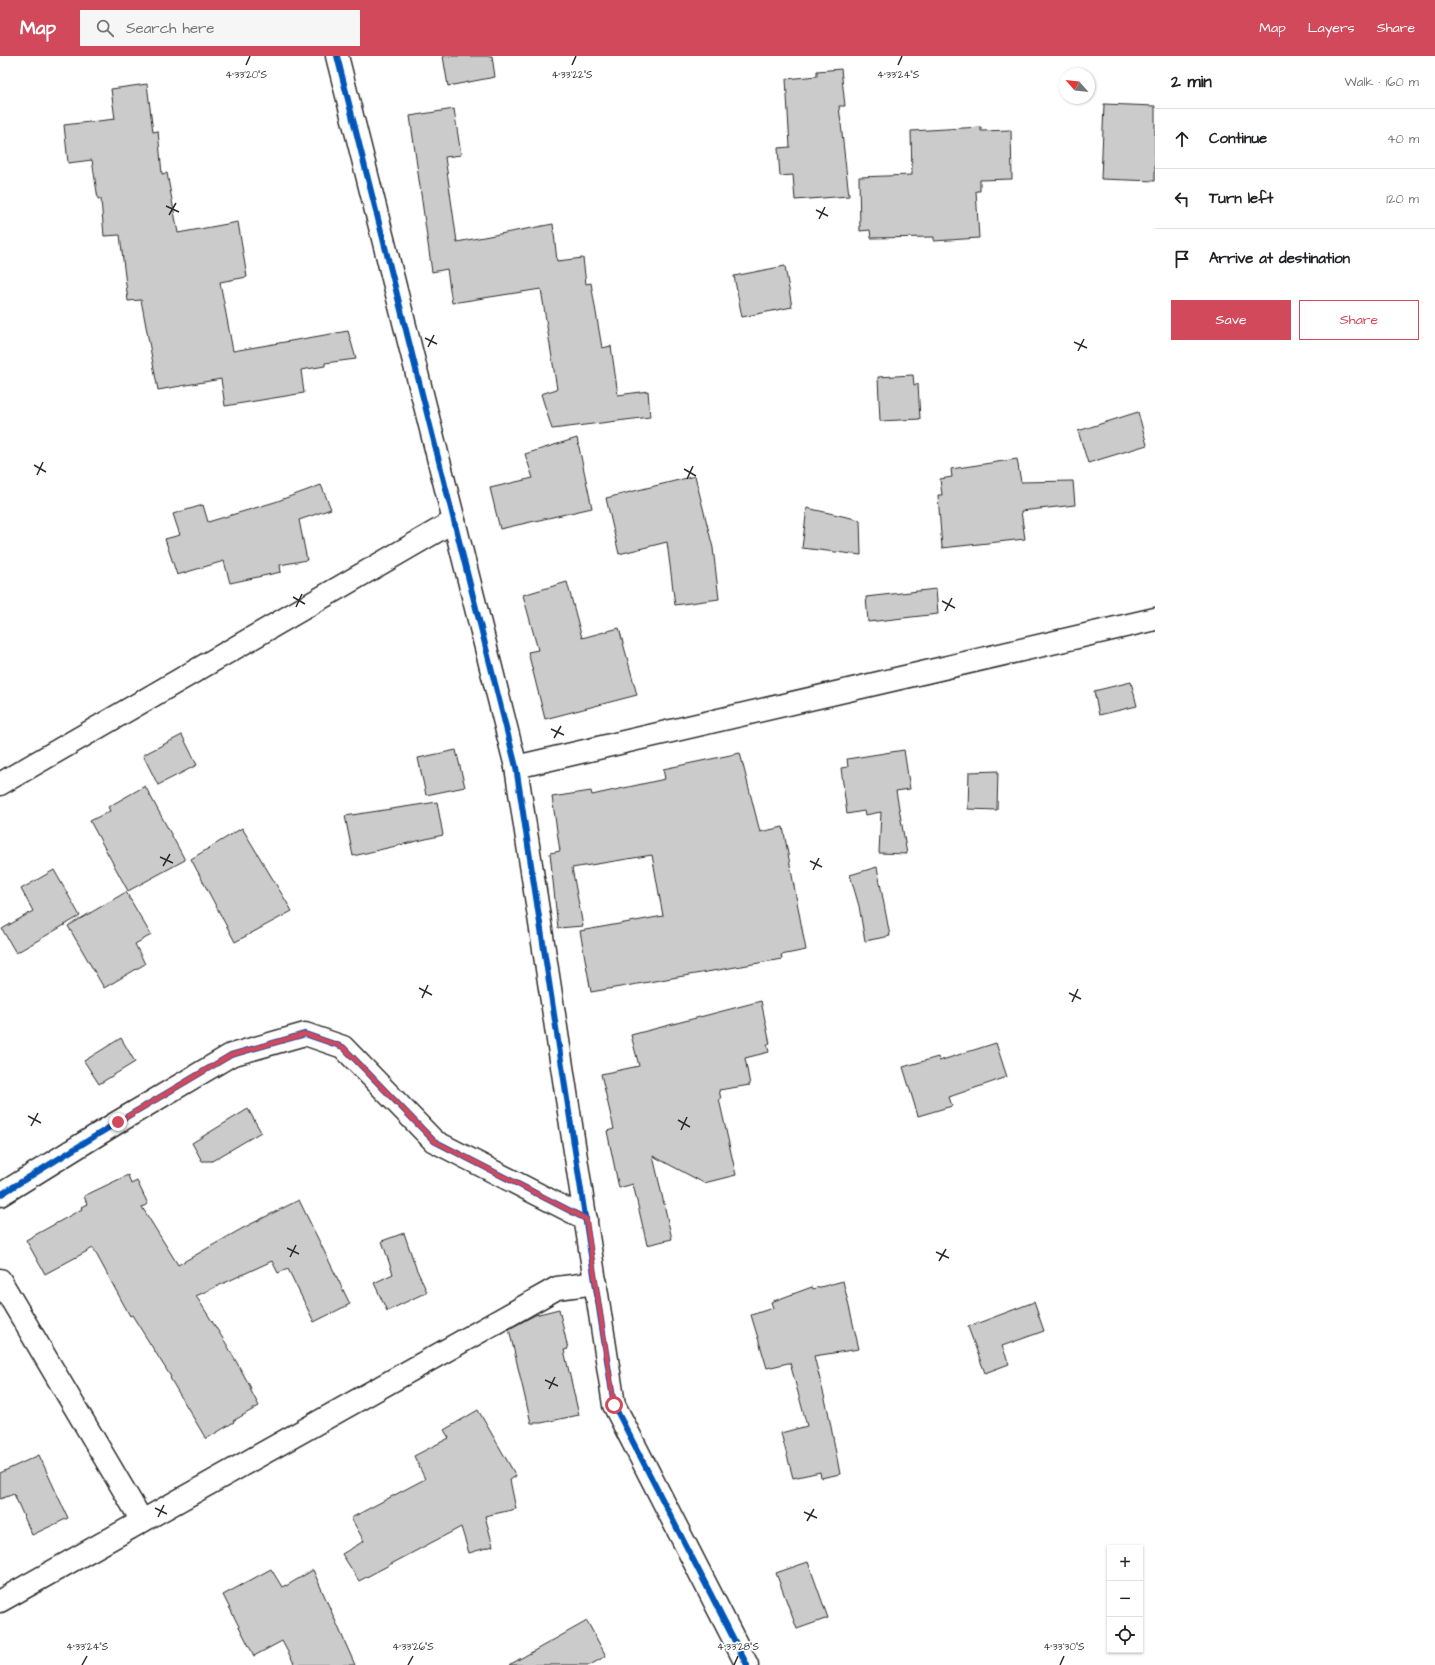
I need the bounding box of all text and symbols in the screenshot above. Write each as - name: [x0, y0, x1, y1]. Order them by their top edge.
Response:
- search box: [80, 10, 360, 46]
- text: Map: [20, 15, 56, 42]
- icon: search: [94, 17, 116, 39]
- text: Search here: [126, 18, 215, 39]
- text: Map: [1259, 18, 1286, 38]
- text: Layers: [1308, 18, 1355, 38]
- text: Share: [1377, 18, 1415, 38]
- text: 4°33'20"S: [225, 68, 267, 82]
- text: 4°33'22"S: [551, 68, 593, 82]
- text: 4°33'24"S: [877, 68, 920, 82]
- north arrow: [1059, 68, 1095, 104]
- text: 2 min: [1171, 70, 1212, 94]
- text: Walk · 160 m: [1345, 73, 1419, 91]
- icon: ahead: [1171, 128, 1193, 150]
- text: Continue: [1209, 128, 1267, 149]
- text: 40 m: [1387, 130, 1419, 148]
- icon: left: [1171, 188, 1193, 210]
- text: Turn left: [1209, 188, 1273, 209]
- text: 120 m: [1386, 190, 1419, 208]
- icon: arrive: [1171, 248, 1193, 270]
- text: Arrive at destination: [1209, 248, 1350, 269]
- button: Save: [1171, 300, 1291, 340]
- button: Share: [1299, 300, 1419, 340]
- route end: [109, 1113, 127, 1131]
- route start: [605, 1396, 623, 1414]
- map controls: [1107, 1545, 1143, 1653]
- button: +: [1107, 1545, 1143, 1581]
- button: −: [1107, 1581, 1143, 1617]
- button: locate: [1107, 1617, 1143, 1653]
- text: 4°33'24"S: [66, 1640, 109, 1654]
- text: 4°33'26"S: [392, 1640, 434, 1654]
- text: 4°33'28"S: [717, 1640, 759, 1654]
- text: 4°33'30"S: [1044, 1640, 1085, 1654]

